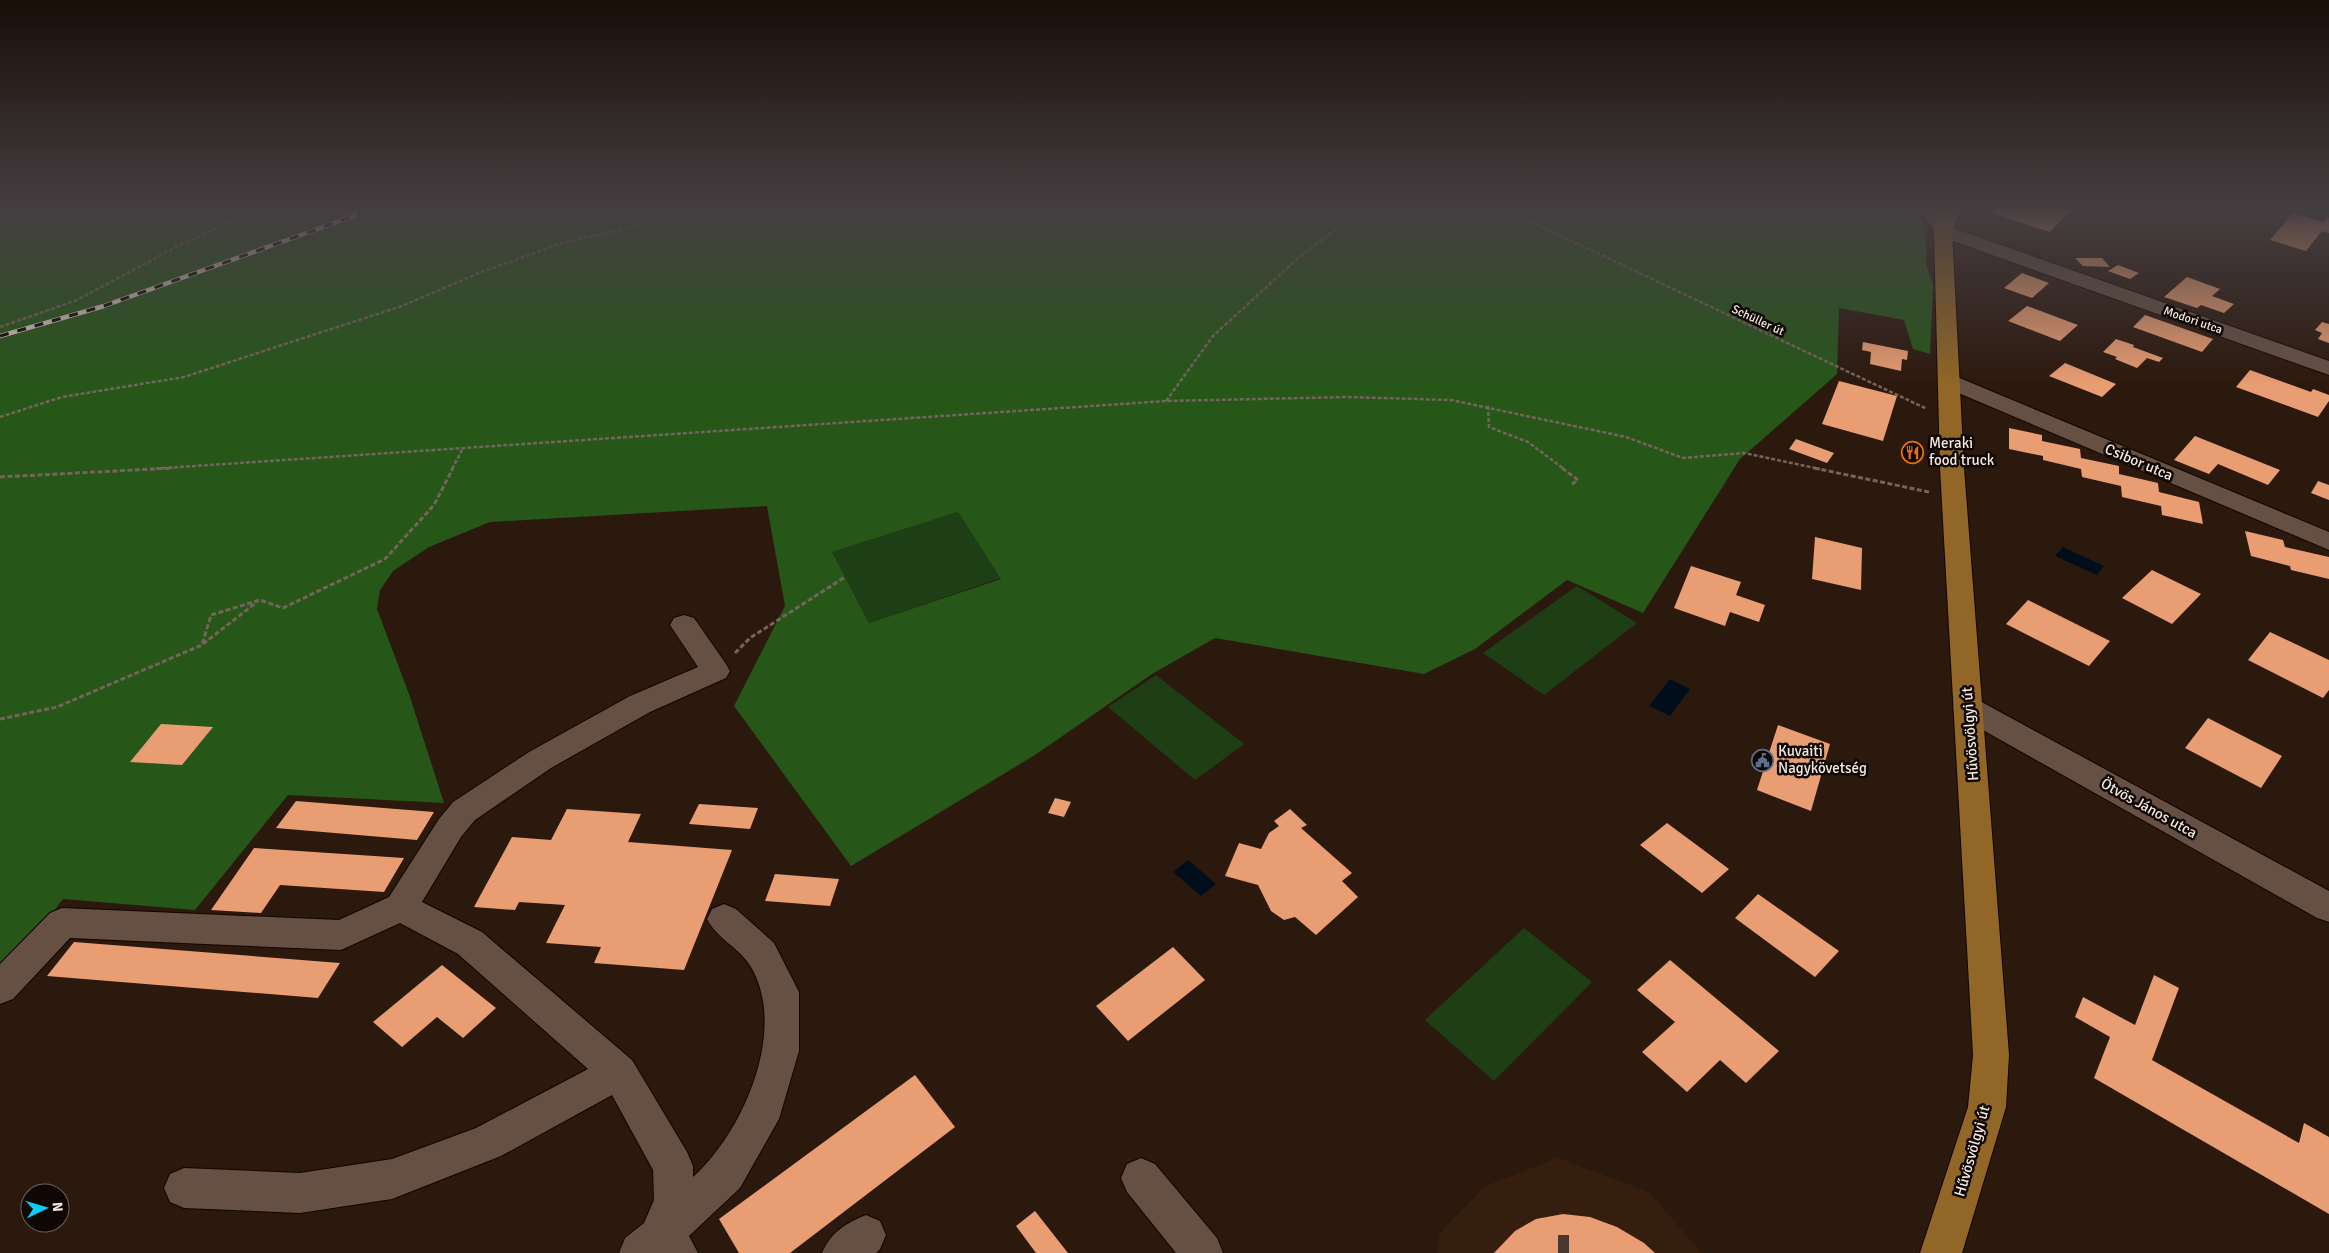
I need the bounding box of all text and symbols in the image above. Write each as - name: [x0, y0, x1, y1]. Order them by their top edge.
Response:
- street label: Schüller út: [1729, 302, 1786, 339]
- street label: Modori utca: [2161, 303, 2224, 338]
- place label: Meraki food truck: [1929, 434, 1995, 469]
- restaurant icon: Meraki food truck: [1901, 440, 1925, 464]
- street label: Csibor utca: [2102, 440, 2176, 484]
- street label: Hűvösvölgyi út: [1958, 687, 1982, 781]
- place label: Kuvaiti Nagykövetség: [1778, 742, 1867, 777]
- public building icon: Kuvaiti Nagykövetség: [1750, 748, 1774, 772]
- street label: Ötvös János utca: [2098, 774, 2200, 842]
- street label: Hűvösvölgyi út: [1950, 1103, 1994, 1199]
- north arrow: [20, 1183, 70, 1233]
- text: N: [49, 1201, 66, 1213]

